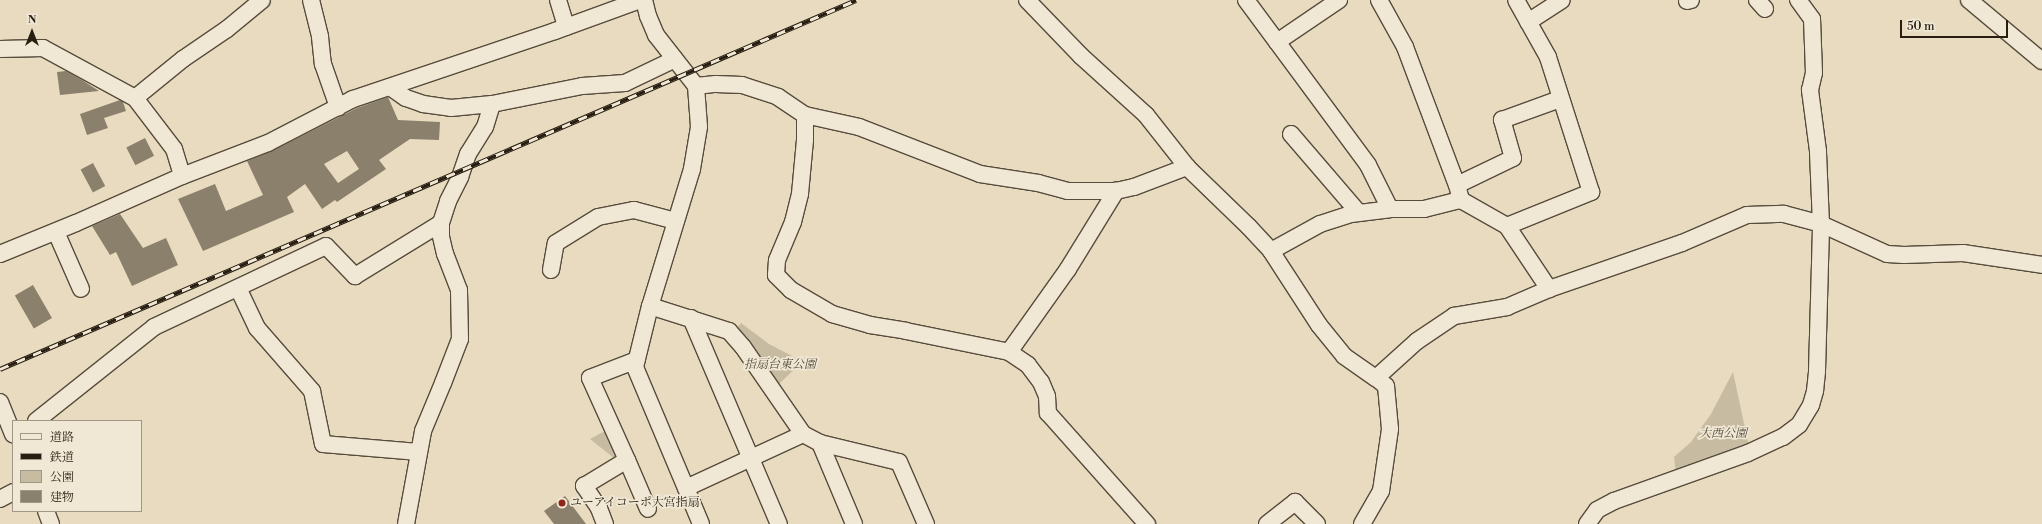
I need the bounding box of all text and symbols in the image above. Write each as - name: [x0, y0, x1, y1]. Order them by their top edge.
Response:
- north arrow: [12, 12, 52, 52]
- scale bar: [1902, 12, 2010, 38]
- text: N: [28, 13, 36, 27]
- text: 50 m: [1907, 19, 1935, 34]
- park label: 指扇台東公園: [744, 358, 816, 372]
- legend: [12, 420, 142, 512]
- park label: 大西公園: [1699, 427, 1747, 441]
- text: 道路: [50, 430, 74, 445]
- text: 鉄道: [50, 450, 74, 465]
- text: 公園: [50, 470, 74, 485]
- text: 建物: [50, 490, 74, 505]
- place label: ユーアイコーポ大宮指扇: [570, 496, 702, 510]
- marker: ユーアイコーポ大宮指扇: [557, 498, 567, 508]

